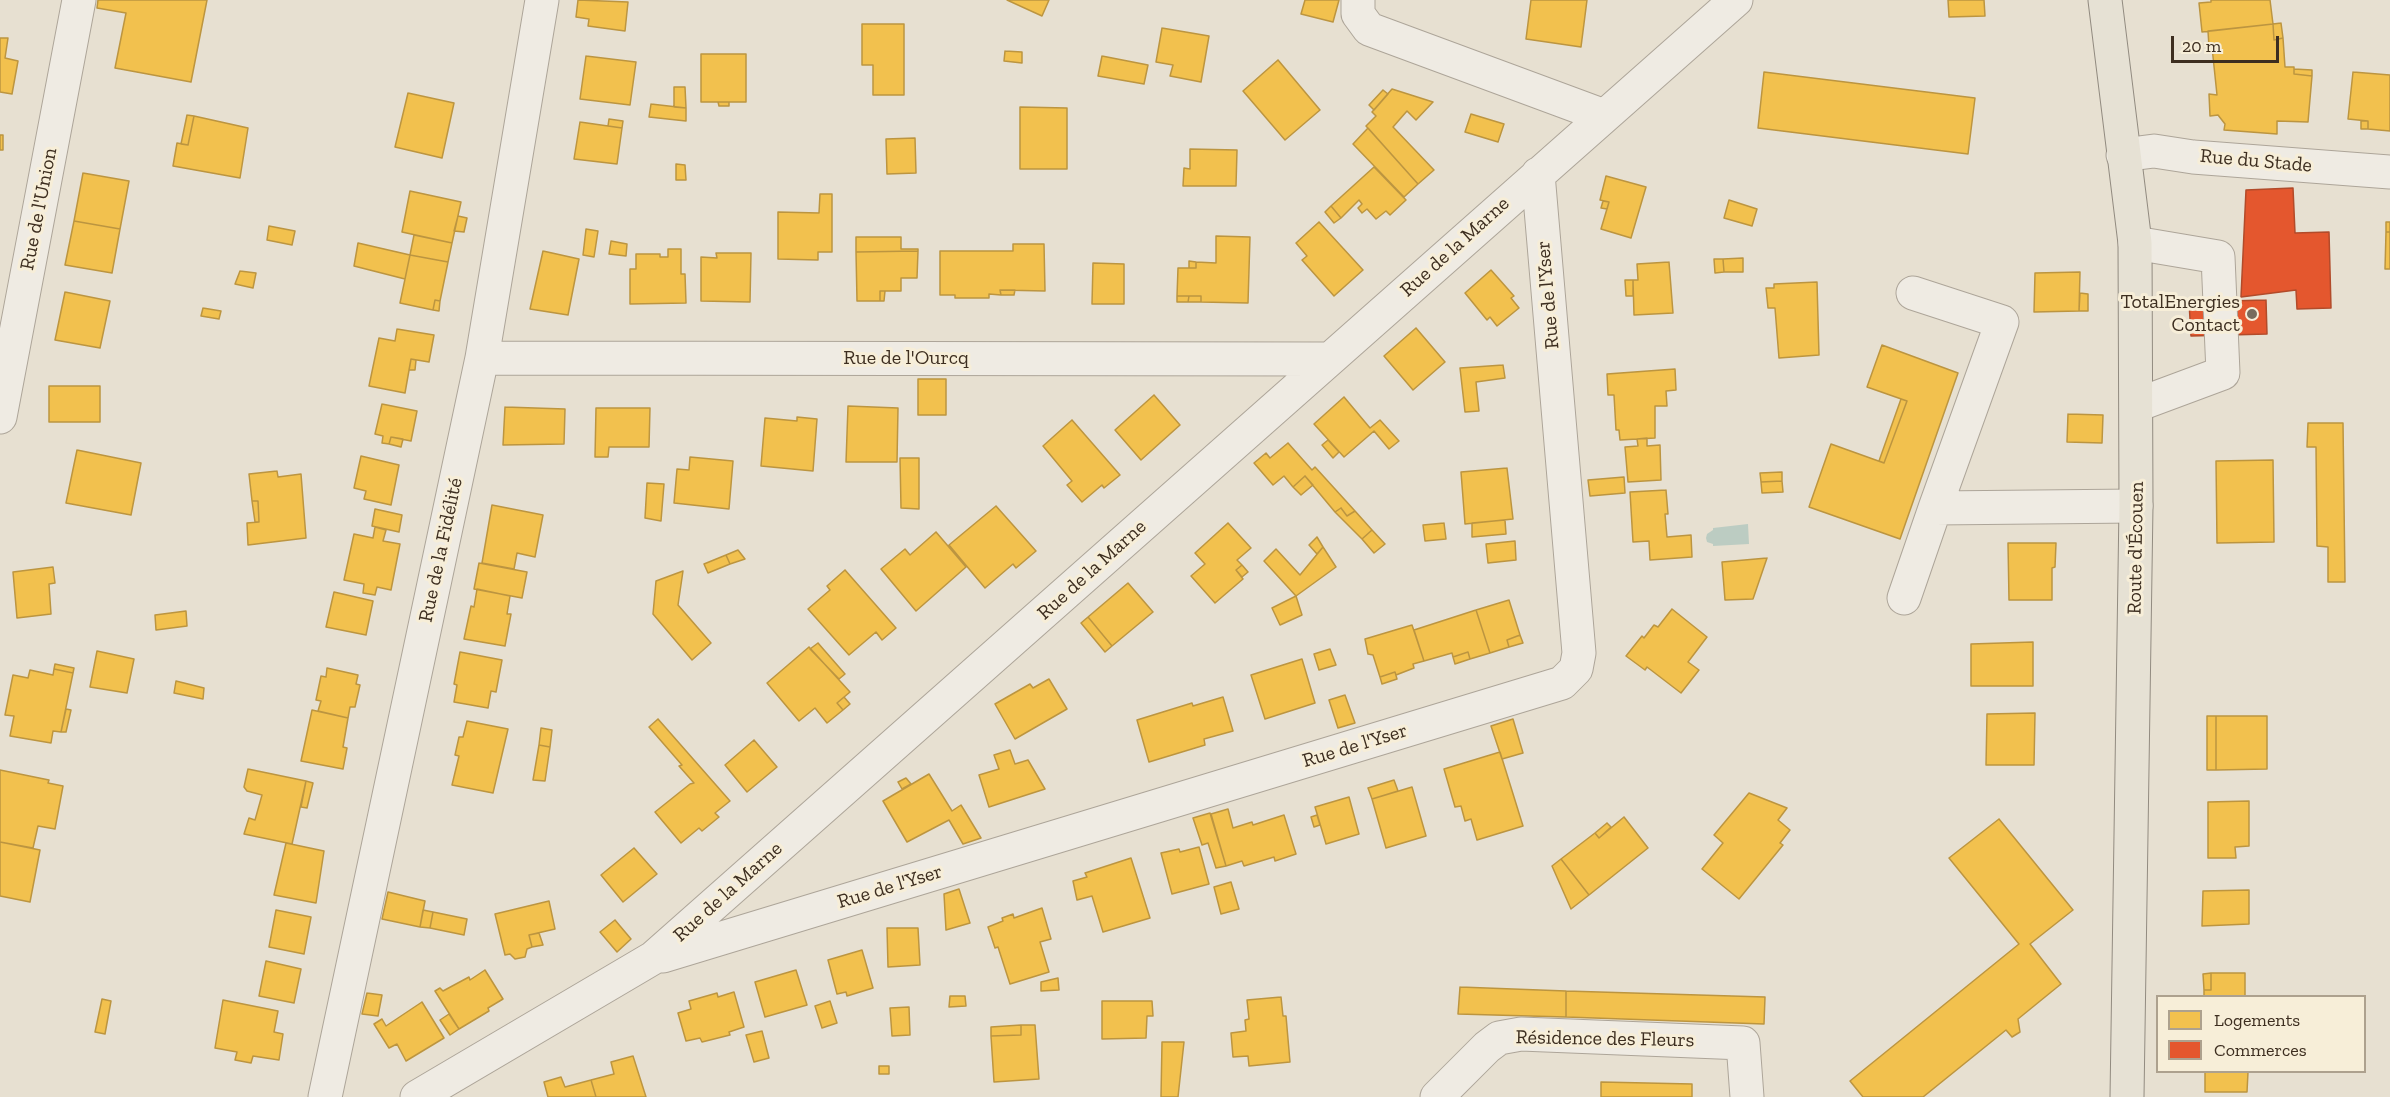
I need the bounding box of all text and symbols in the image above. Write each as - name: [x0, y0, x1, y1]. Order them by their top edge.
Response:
- scale bar: [2174, 24, 2282, 62]
- text: 20 m: [2182, 35, 2221, 57]
- street label: Rue du Stade: [2199, 144, 2313, 178]
- street label: Rue de l'Union: [15, 146, 63, 272]
- street label: Rue de la Marne: [1396, 192, 1514, 302]
- street label: Rue de l'Yser: [1531, 240, 1565, 350]
- place label: TotalEnergies Contact: [2120, 290, 2240, 337]
- marker: TotalEnergies Contact: [2245, 307, 2259, 321]
- street label: Rue de l'Ourcq: [843, 346, 969, 370]
- street label: Rue de la Fidélité: [414, 476, 468, 624]
- street label: Route d'Écouen: [2123, 481, 2149, 615]
- street label: Rue de la Marne: [1033, 515, 1151, 625]
- street label: Rue de l'Yser: [1300, 719, 1410, 773]
- street label: Rue de la Marne: [669, 837, 787, 947]
- street label: Rue de l'Yser: [835, 860, 945, 914]
- legend: [2156, 995, 2366, 1073]
- text: Logements: [2214, 1009, 2300, 1031]
- street label: Résidence des Fleurs: [1515, 1025, 1695, 1053]
- text: Commerces: [2214, 1039, 2307, 1061]

